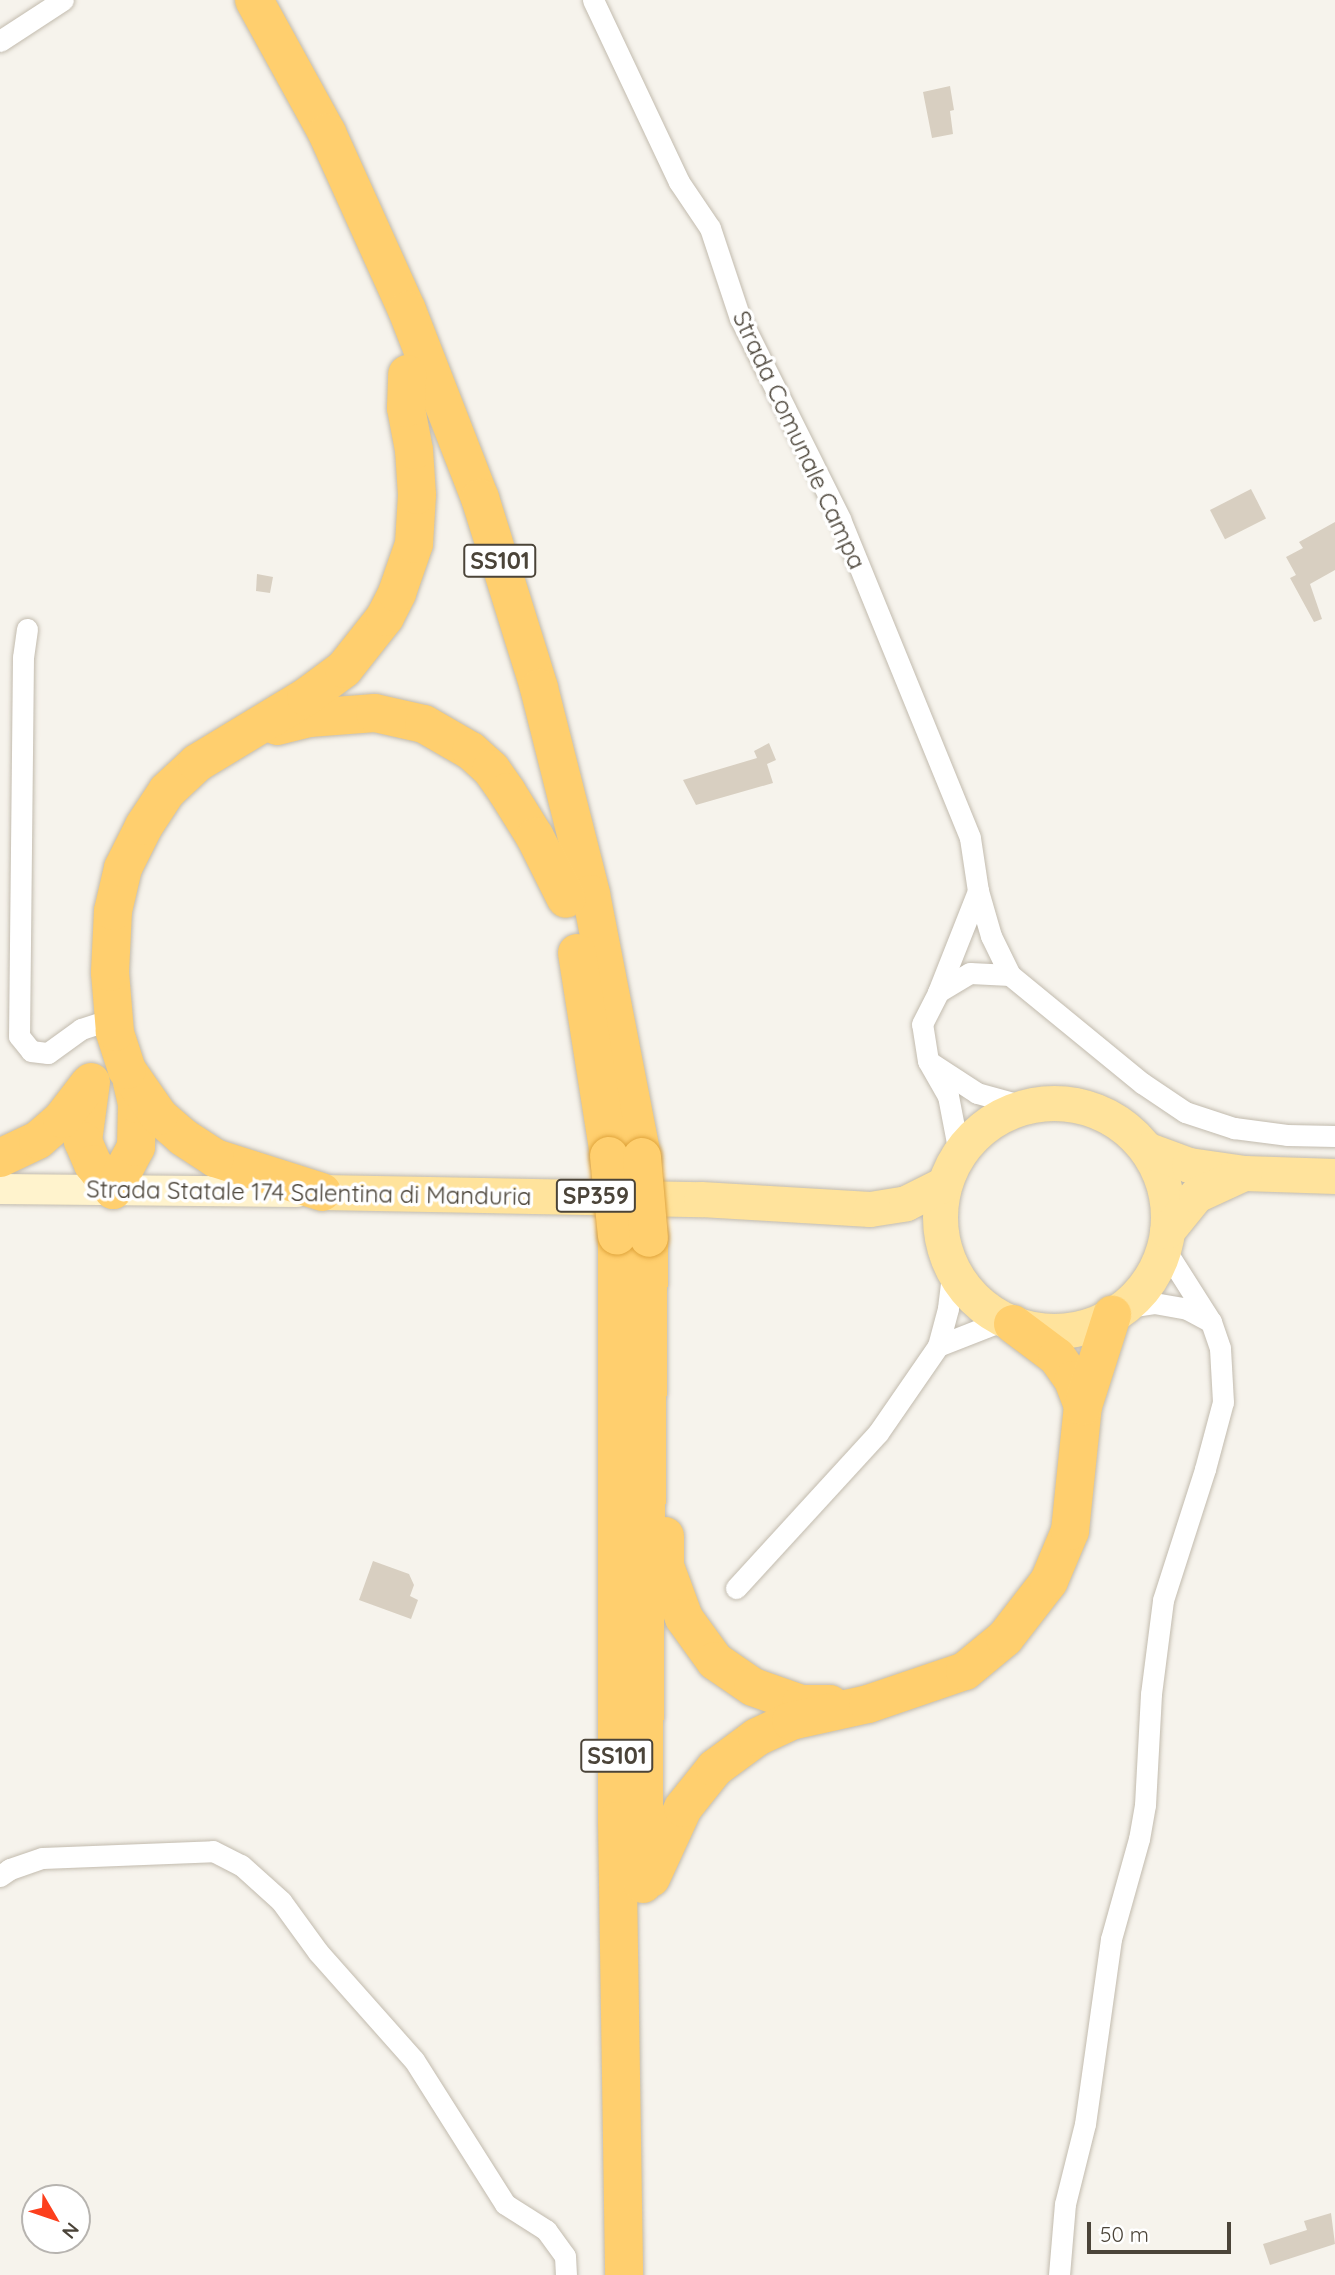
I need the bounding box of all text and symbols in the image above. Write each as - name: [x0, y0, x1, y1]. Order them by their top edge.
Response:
- street label: Strada Comunale Campa: [726, 306, 872, 574]
- road number: SS101: [463, 541, 537, 580]
- street label: Strada Statale 174 Salentina di Manduria: [86, 1175, 532, 1211]
- road number: SP359: [556, 1176, 636, 1216]
- road number: SS101: [580, 1736, 654, 1776]
- north arrow: [21, 2184, 91, 2254]
- scale bar: [1090, 2208, 1234, 2252]
- text: N: [57, 2218, 84, 2244]
- text: 50 m: [1100, 2221, 1149, 2247]

